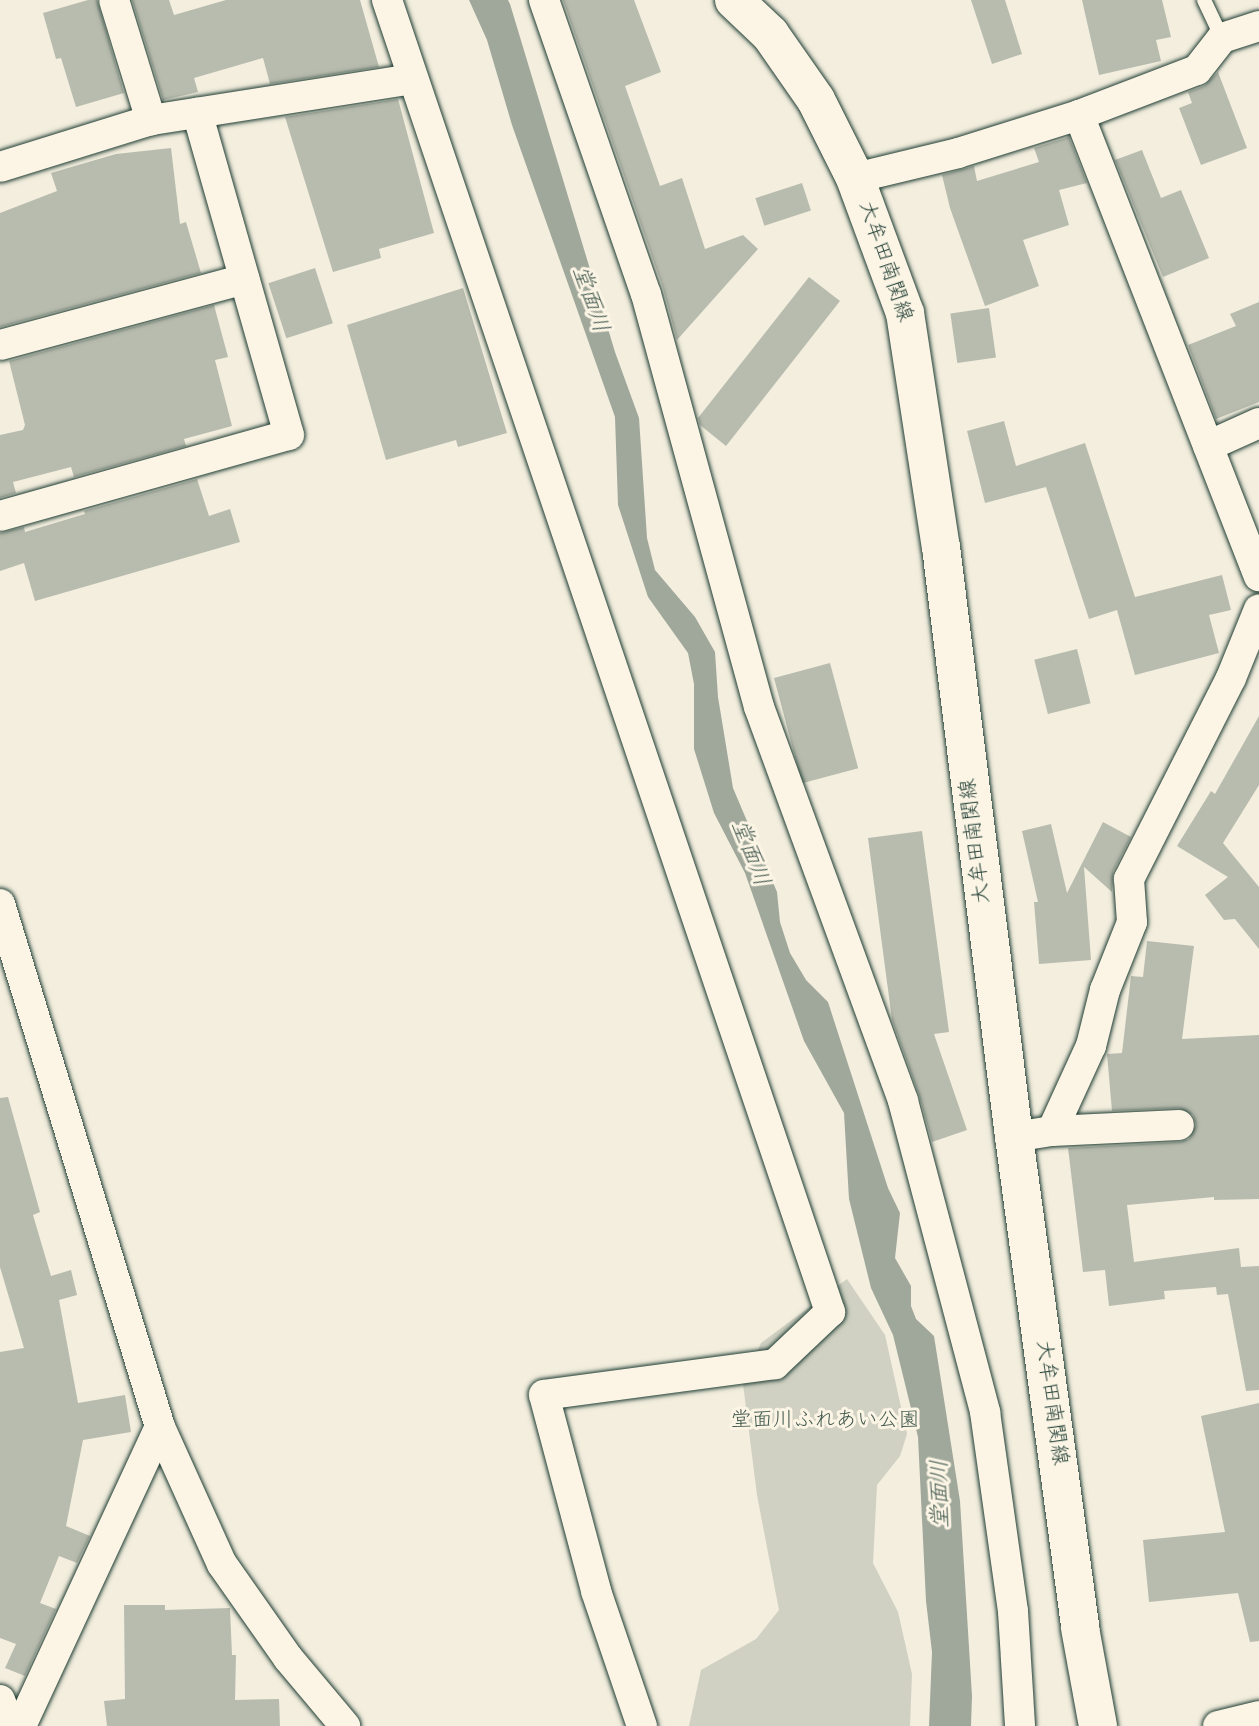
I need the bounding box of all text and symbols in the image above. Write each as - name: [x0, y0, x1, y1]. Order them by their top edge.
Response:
- street label: 大牟田南関線: [852, 198, 916, 326]
- water label: 堂面川: [564, 263, 612, 337]
- street label: 大牟田南関線: [957, 777, 997, 905]
- water label: 堂面川: [723, 817, 773, 891]
- street label: 大牟田南関線: [1029, 1339, 1071, 1467]
- park label: 堂面川ふれあい公園: [731, 1409, 919, 1435]
- water label: 堂面川: [929, 1459, 957, 1529]

